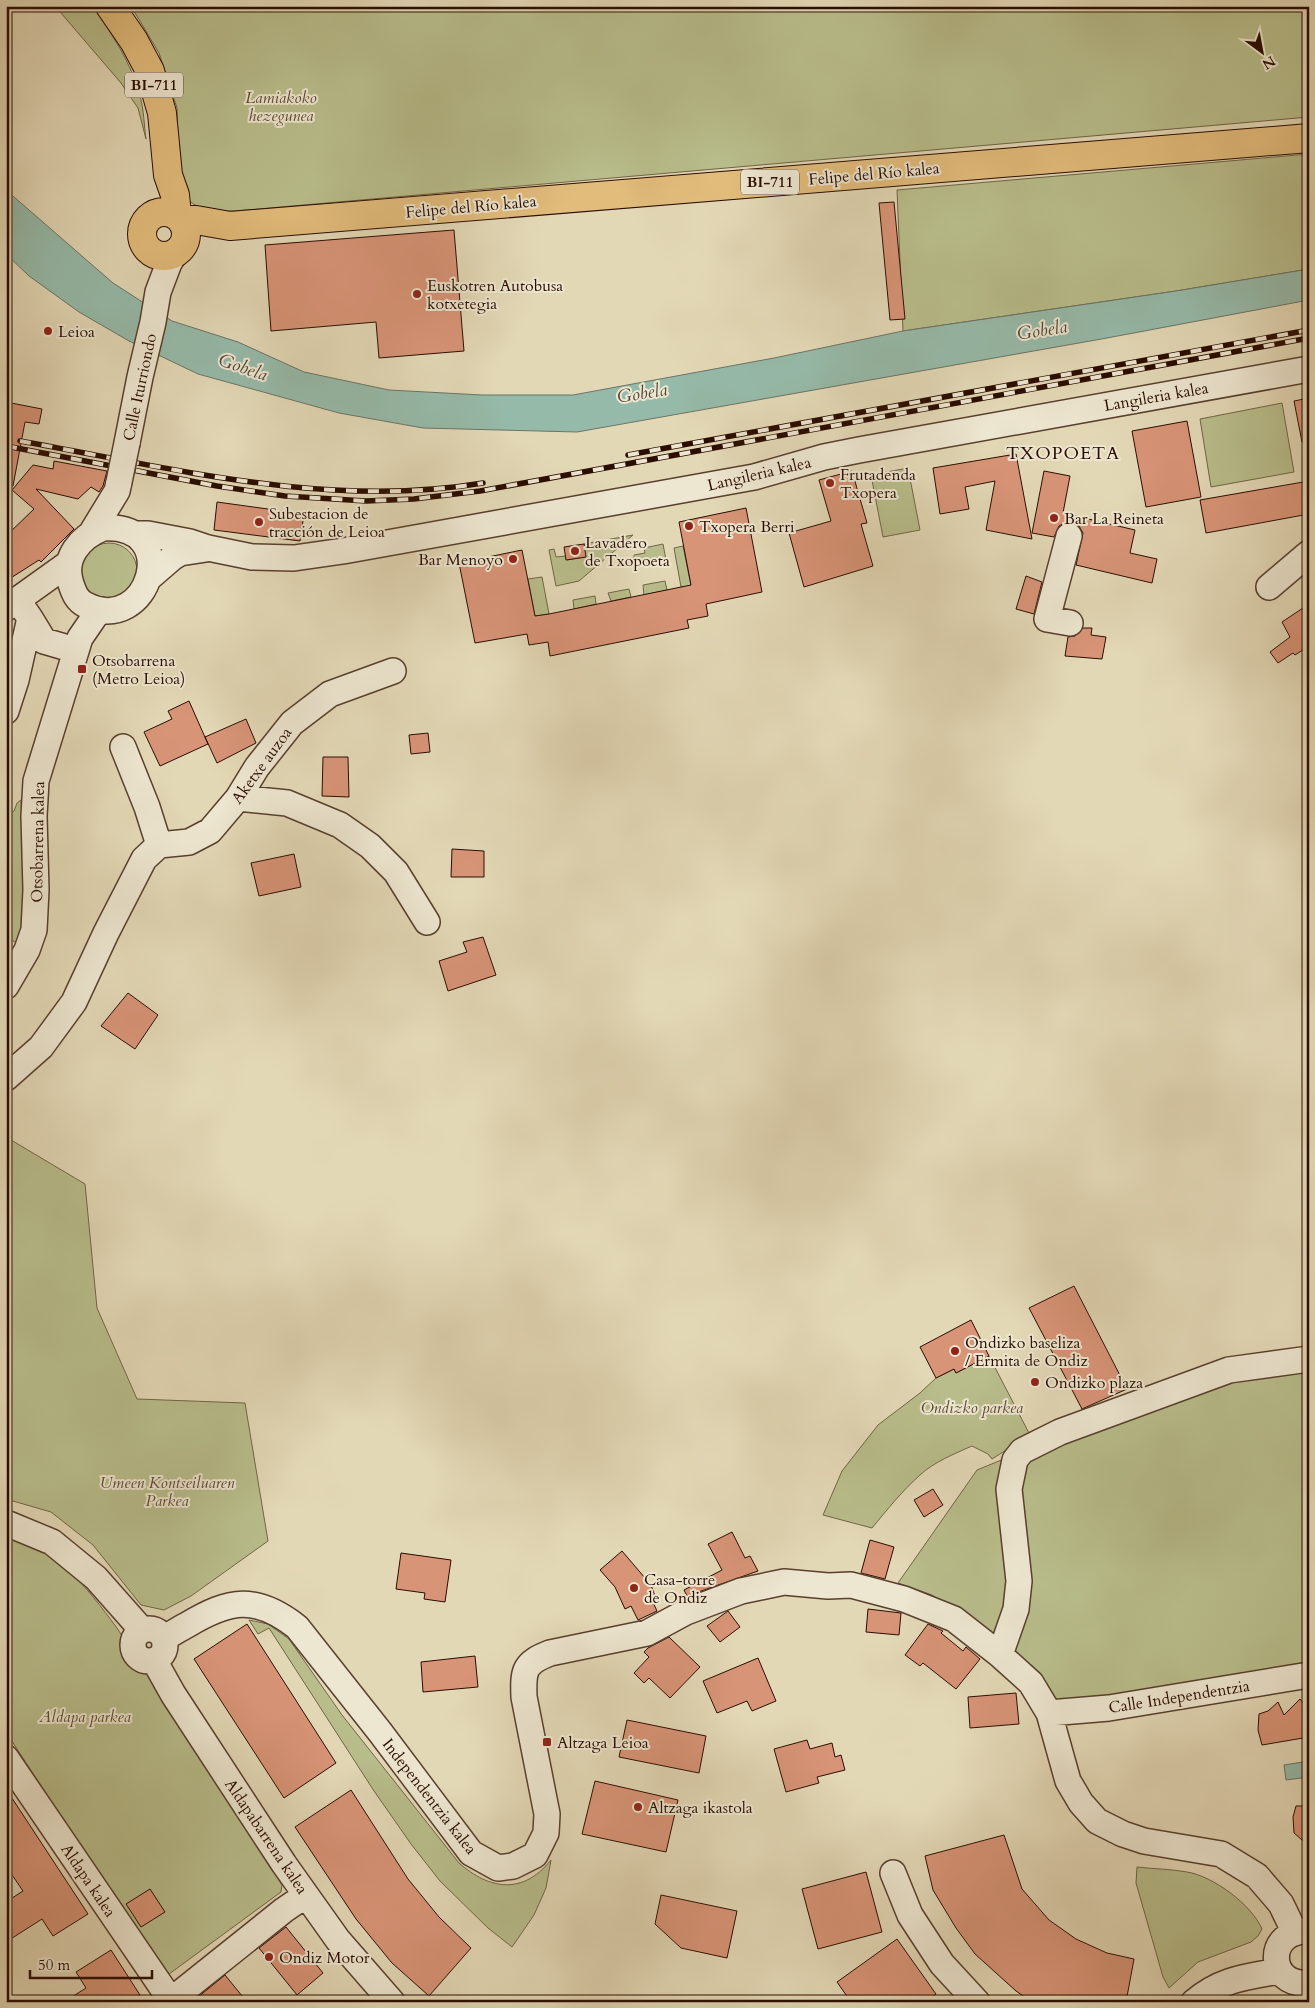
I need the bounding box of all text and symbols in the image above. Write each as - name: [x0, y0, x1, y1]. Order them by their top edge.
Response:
- north arrow: [1238, 28, 1288, 78]
- text: N: [1258, 51, 1279, 74]
- road number: BI-711: [125, 72, 183, 98]
- park label: Lamiakoko hezegunea: [245, 87, 317, 127]
- street label: Felipe del Río kalea: [808, 157, 941, 191]
- road number: BI-711: [741, 170, 799, 194]
- street label: Felipe del Río kalea: [405, 190, 538, 224]
- place label: Euskotren Autobusa kotxetegia: [427, 275, 563, 315]
- marker: Euskotren Autobusa kotxetegia: [411, 288, 423, 300]
- water label: Gobela: [1015, 314, 1069, 347]
- place label: Leioa: [58, 321, 95, 343]
- marker: Leioa: [42, 325, 54, 337]
- street label: Calle Iturriondo: [118, 331, 162, 443]
- water label: Gobela: [215, 347, 271, 388]
- water label: Gobela: [615, 377, 669, 410]
- street label: Langileria kalea: [1102, 377, 1210, 417]
- district label: TXOPOETA: [1006, 441, 1120, 466]
- street label: Langileria kalea: [705, 451, 813, 497]
- place label: Frutadenda Txopera: [840, 464, 916, 504]
- marker: Frutadenda Txopera: [824, 477, 836, 489]
- place label: Subestacion de tracción de Leioa: [269, 503, 385, 543]
- place label: Bar La Reineta: [1064, 508, 1164, 530]
- marker: Bar La Reineta: [1048, 512, 1060, 524]
- marker: Subestacion de tracción de Leioa: [253, 516, 265, 528]
- place label: Txopera Berri: [699, 516, 795, 538]
- marker: Txopera Berri: [683, 520, 695, 532]
- place label: Lavadero de Txopoeta: [585, 532, 670, 572]
- marker: Lavadero de Txopoeta: [569, 545, 581, 557]
- place label: Bar Menoyo: [418, 549, 503, 571]
- marker: Bar Menoyo: [507, 553, 519, 565]
- place label: Otsobarrena (Metro Leioa): [92, 650, 185, 690]
- marker: Otsobarrena (Metro Leioa): [76, 663, 88, 675]
- street label: Aketxe auzoa: [226, 723, 297, 809]
- street label: Otsobarrena kalea: [26, 781, 50, 903]
- place label: Ondizko baseliza / Ermita de Ondiz: [965, 1332, 1088, 1372]
- marker: Ondizko baseliza / Ermita de Ondiz: [949, 1345, 961, 1357]
- place label: Ondizko plaza: [1045, 1372, 1143, 1394]
- marker: Ondizko plaza: [1029, 1376, 1041, 1388]
- park label: Ondizko parkea: [921, 1397, 1023, 1419]
- park label: Umeen Kontseiluaren Parkea: [99, 1472, 235, 1512]
- place label: Casa-torre de Ondiz: [644, 1569, 715, 1609]
- marker: Casa-torre de Ondiz: [628, 1582, 640, 1594]
- street label: Calle Independentzia: [1107, 1675, 1251, 1719]
- park label: Aldapa parkea: [38, 1706, 131, 1728]
- place label: Altzaga Leioa: [557, 1732, 649, 1754]
- street label: Independentzia kalea: [377, 1734, 482, 1859]
- marker: Altzaga Leioa: [541, 1736, 553, 1748]
- street label: Aldapabarrena kalea: [219, 1775, 313, 1899]
- place label: Altzaga ikastola: [648, 1797, 753, 1819]
- marker: Altzaga ikastola: [632, 1801, 644, 1813]
- street label: Aldapa kalea: [55, 1839, 121, 1922]
- place label: Ondiz Motor: [279, 1947, 370, 1969]
- scale bar: [30, 1948, 152, 1980]
- marker: Ondiz Motor: [263, 1951, 275, 1963]
- text: 50 m: [38, 1955, 70, 1975]

